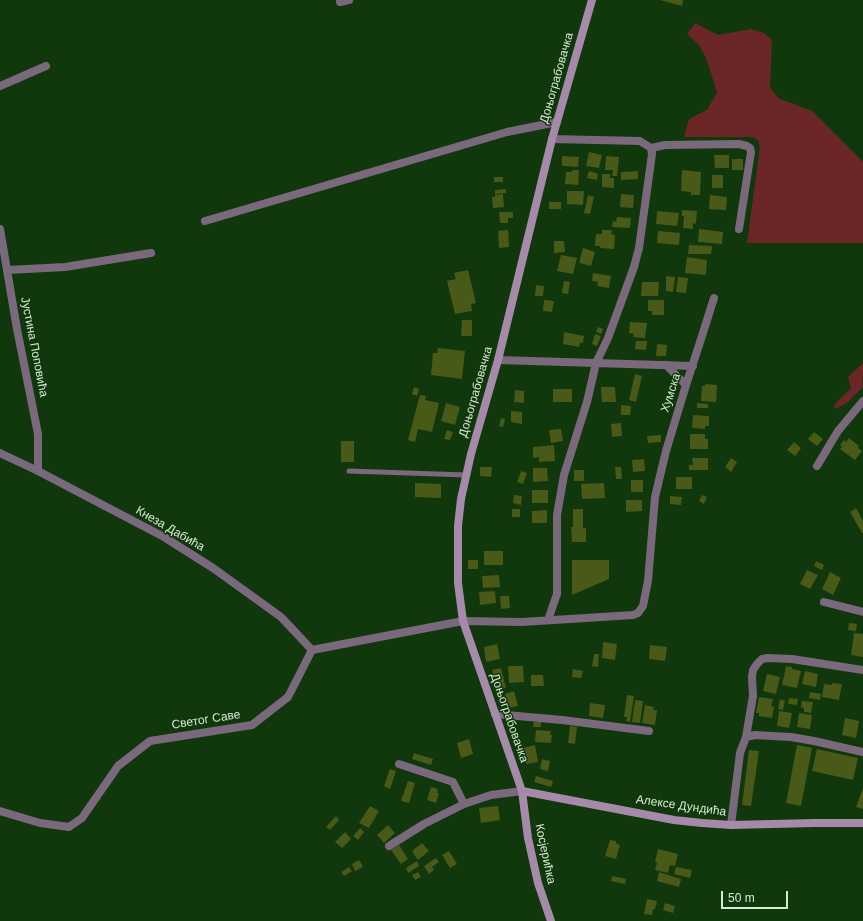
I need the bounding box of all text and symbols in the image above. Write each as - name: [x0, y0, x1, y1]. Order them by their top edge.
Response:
- street label: Доњограбовачка: [537, 31, 577, 125]
- street label: Јустина Поповића: [17, 296, 51, 398]
- street label: Доњограбовачка: [456, 345, 496, 439]
- street label: Хумска: [658, 372, 684, 414]
- street label: Кнеза Дабића: [133, 503, 207, 555]
- street label: Доњограбовачка: [487, 671, 531, 765]
- street label: Светог Саве: [171, 707, 241, 733]
- street label: Алексе Дундића: [635, 793, 727, 819]
- street label: Косјерићка: [532, 823, 558, 885]
- scale bar: [723, 883, 790, 909]
- text: 50 m: [728, 891, 755, 905]

